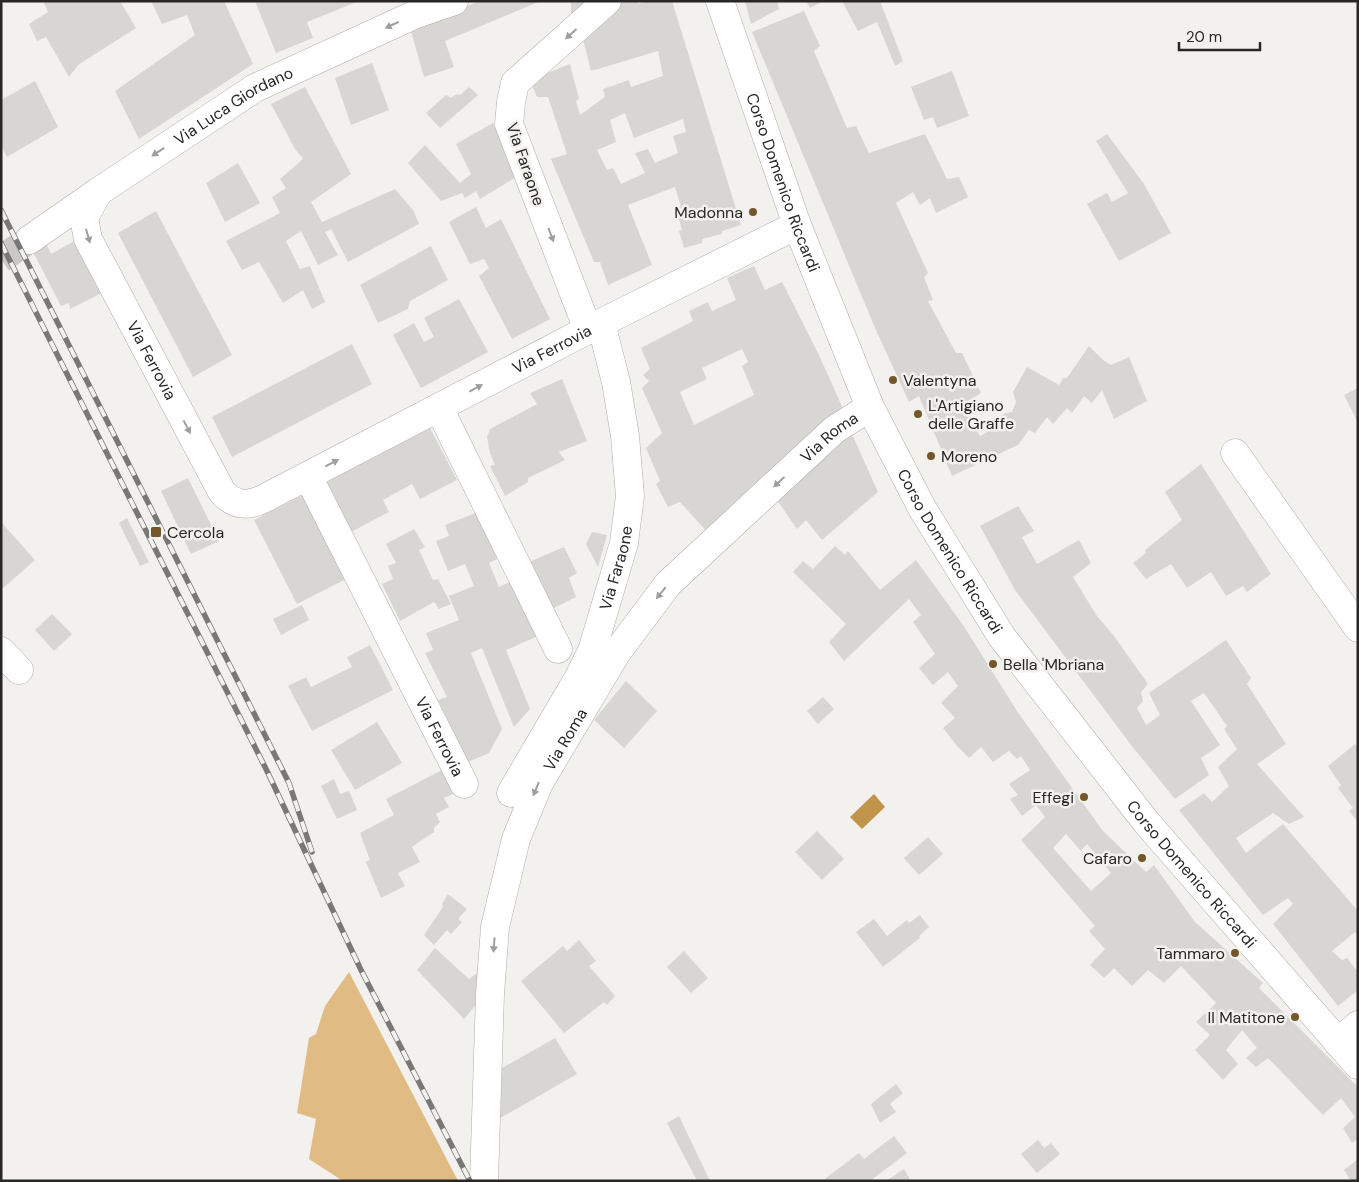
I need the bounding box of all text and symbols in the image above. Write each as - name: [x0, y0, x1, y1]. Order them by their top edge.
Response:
- scale bar: [1179, 20, 1260, 52]
- one-way arrow: [385, 21, 399, 29]
- text: 20 m: [1186, 27, 1222, 47]
- one-way arrow: [565, 28, 578, 39]
- street label: Via Luca Giordano: [170, 62, 296, 150]
- street label: Corso Domenico Riccardi: [741, 90, 825, 275]
- street label: Via Faraone: [502, 120, 550, 209]
- one-way arrow: [151, 148, 165, 157]
- place label: Madonna: [674, 202, 743, 223]
- marker: Madonna: [747, 206, 759, 218]
- one-way arrow: [548, 228, 556, 243]
- one-way arrow: [84, 229, 92, 244]
- street label: Via Ferrovia: [122, 317, 181, 404]
- street label: Via Ferrovia: [509, 320, 595, 378]
- place label: Valentyna: [903, 370, 976, 391]
- marker: Valentyna: [887, 374, 899, 386]
- one-way arrow: [469, 384, 483, 392]
- place label: L'Artigiano delle Graffe: [928, 395, 1014, 434]
- street label: Via Roma: [796, 407, 862, 467]
- marker: L'Artigiano delle Graffe: [912, 408, 924, 420]
- one-way arrow: [183, 420, 191, 434]
- place label: Moreno: [941, 446, 997, 467]
- marker: Moreno: [925, 450, 937, 462]
- one-way arrow: [325, 459, 339, 467]
- street label: Corso Domenico Riccardi: [893, 465, 1007, 638]
- one-way arrow: [773, 476, 785, 488]
- place label: Cercola: [167, 522, 224, 543]
- marker: Cercola: [149, 525, 163, 539]
- street label: Via Faraone: [595, 525, 637, 613]
- one-way arrow: [655, 587, 666, 600]
- place label: Bella 'Mbriana: [1003, 654, 1104, 675]
- marker: Bella 'Mbriana: [987, 658, 999, 670]
- street label: Via Ferrovia: [411, 693, 468, 780]
- street label: Via Roma: [539, 705, 592, 775]
- one-way arrow: [532, 782, 540, 796]
- place label: Effegi: [1033, 787, 1074, 808]
- marker: Effegi: [1078, 791, 1090, 803]
- street label: Corso Domenico Riccardi: [1122, 796, 1261, 952]
- place label: Cafaro: [1083, 848, 1132, 869]
- marker: Cafaro: [1136, 852, 1148, 864]
- one-way arrow: [489, 937, 497, 953]
- place label: Tammaro: [1156, 943, 1225, 964]
- marker: Tammaro: [1229, 947, 1241, 959]
- place label: Il Matitone: [1208, 1007, 1285, 1028]
- marker: Il Matitone: [1289, 1011, 1301, 1023]

